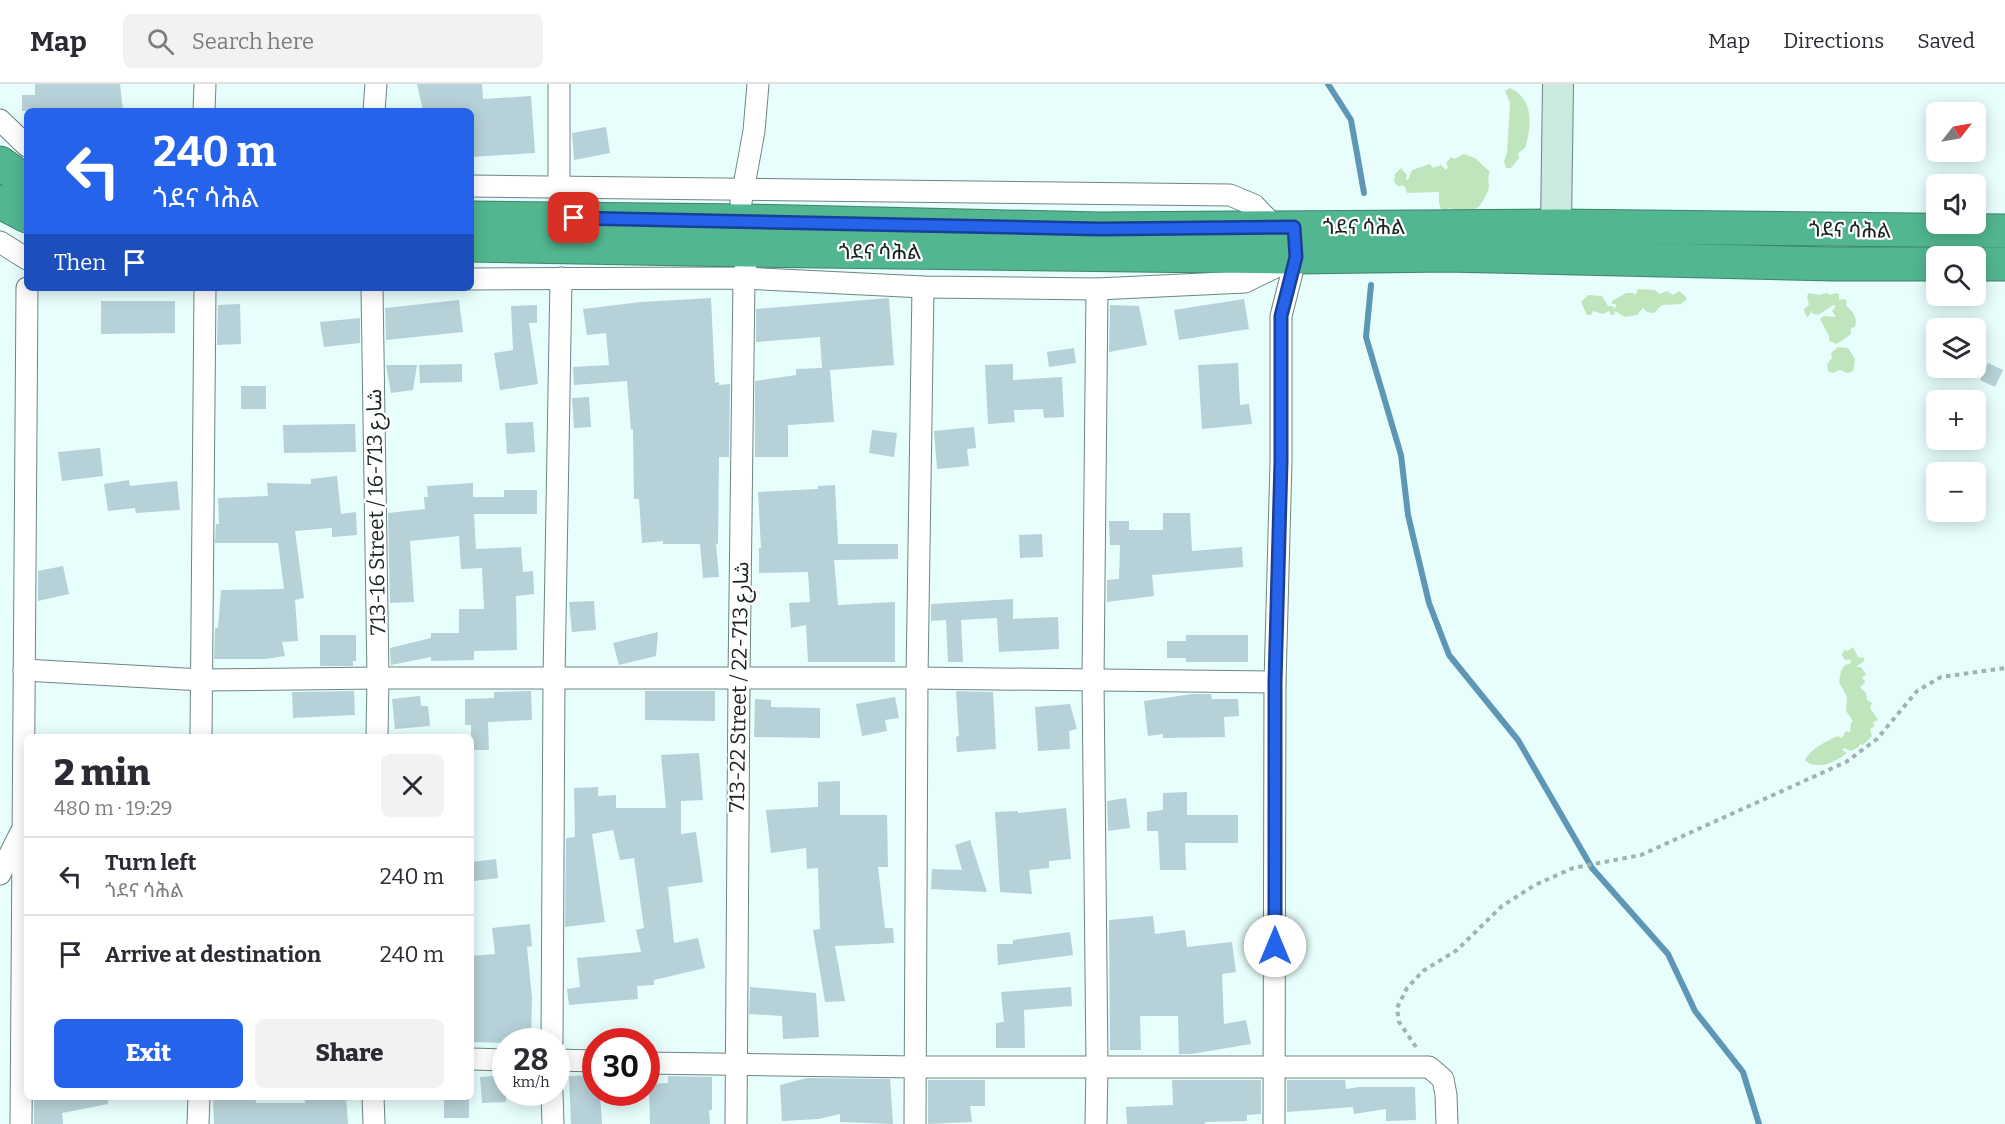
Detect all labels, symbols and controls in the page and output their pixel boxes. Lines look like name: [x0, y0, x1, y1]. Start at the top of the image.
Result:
search box: [123, 14, 543, 68]
text: Map: [30, 25, 87, 58]
icon: search: [144, 25, 177, 58]
text: Search here: [192, 28, 314, 55]
text: Map: [1708, 28, 1750, 54]
text: Directions: [1783, 28, 1884, 54]
text: Saved: [1917, 28, 1975, 54]
north arrow: [1926, 102, 1986, 162]
map controls: [1926, 102, 1986, 522]
text: 240 m: [153, 127, 277, 177]
icon: left: [54, 132, 132, 210]
button: sound: [1926, 174, 1986, 234]
text: ጎደና ሳሕል: [153, 182, 259, 214]
pin: [548, 192, 599, 243]
icon: arrive: [557, 201, 590, 234]
street label: ጎደና ሳሕል: [1323, 214, 1405, 240]
street label: ጎደና ሳሕል: [1809, 216, 1891, 244]
street label: ጎደና ሳሕል: [839, 239, 921, 265]
icon: arrive: [118, 246, 151, 279]
button: search: [1926, 246, 1986, 306]
text: Then: [54, 249, 106, 276]
button: layers: [1926, 318, 1986, 378]
street label: 713-16 Street / شارع 713-16: [361, 389, 393, 635]
button: +: [1926, 390, 1986, 450]
button: −: [1926, 462, 1986, 522]
street label: 713-22 Street / شارع 713-22: [724, 561, 756, 813]
text: 2 min: [54, 751, 150, 795]
button: close: [381, 754, 444, 817]
text: 480 m · 19:29: [54, 796, 172, 820]
text: Turn left: [105, 849, 197, 876]
icon: left: [54, 860, 87, 893]
text: 240 m: [380, 863, 444, 890]
text: ጎደና ሳሕል: [105, 878, 183, 902]
position arrow: [1243, 914, 1307, 978]
icon: arrive: [54, 938, 87, 971]
text: Arrive at destination: [105, 941, 321, 968]
text: 240 m: [380, 941, 444, 968]
button: Exit: [54, 1019, 243, 1088]
button: Share: [255, 1019, 444, 1088]
speed limit sign: 30: [582, 1028, 660, 1106]
text: 28: [514, 1042, 548, 1078]
text: km/h: [512, 1073, 550, 1091]

